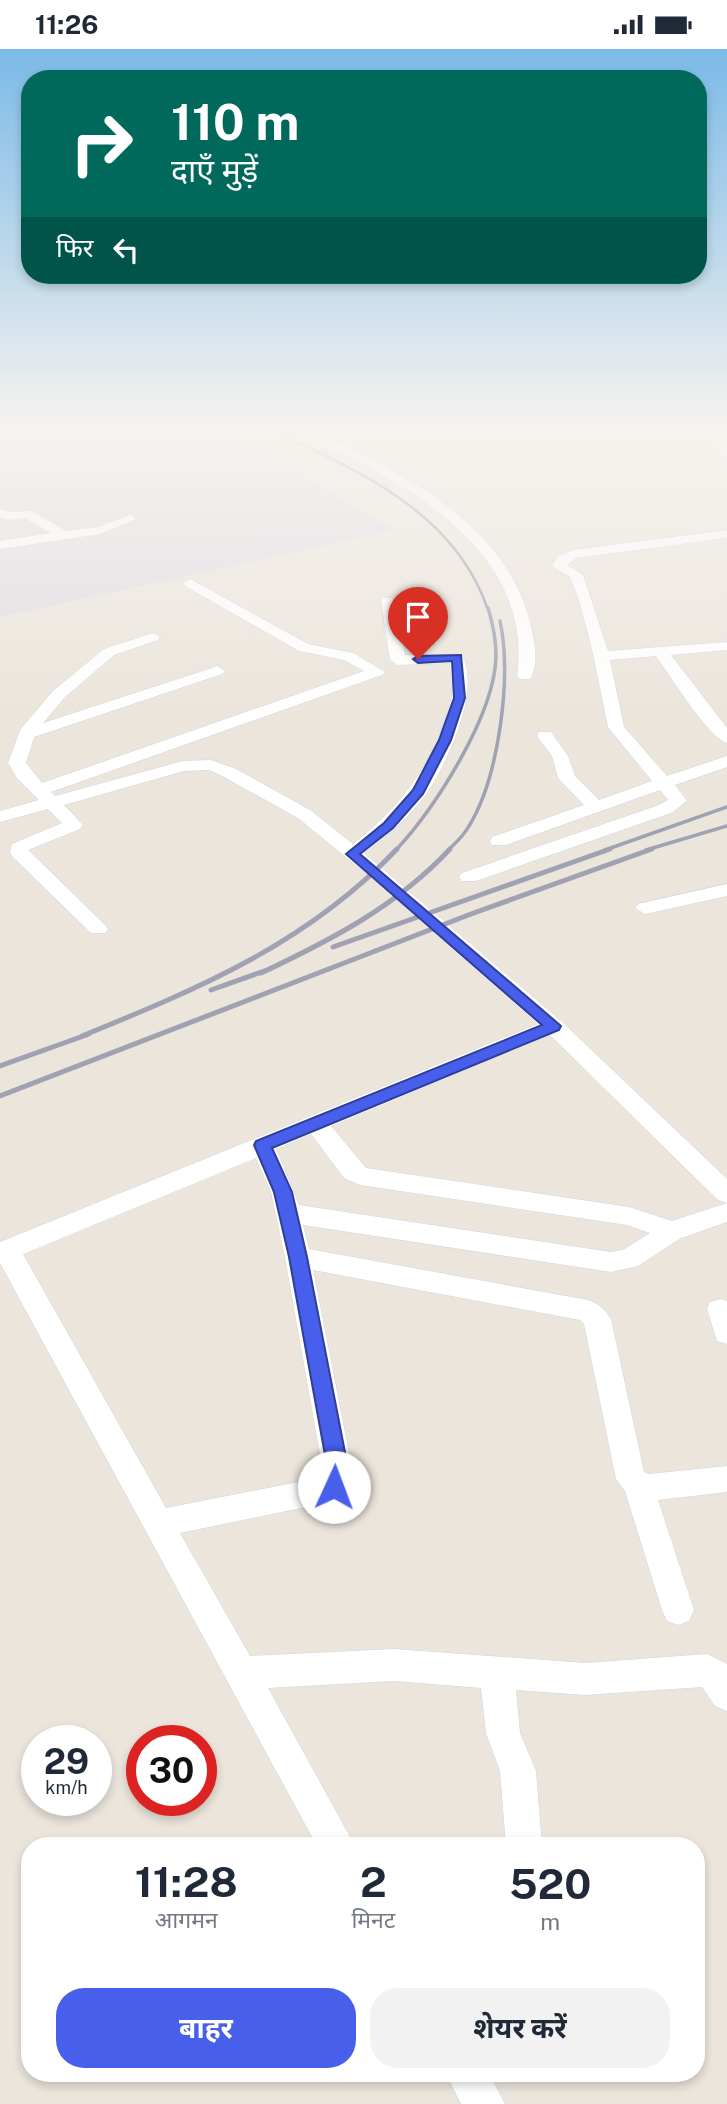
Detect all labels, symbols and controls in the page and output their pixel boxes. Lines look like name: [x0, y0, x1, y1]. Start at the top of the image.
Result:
text: 11:26: [35, 9, 98, 40]
text: 110 m: [171, 93, 299, 151]
icon: right: [56, 98, 147, 189]
text: दाएँ मुड़ें: [171, 152, 258, 189]
icon: left: [107, 231, 145, 269]
text: फिर: [56, 232, 93, 263]
pin: [388, 587, 448, 659]
icon: arrive: [399, 598, 437, 636]
position arrow: [297, 1450, 371, 1524]
speed limit sign: 30: [126, 1725, 217, 1816]
text: 29: [44, 1741, 89, 1782]
text: km/h: [45, 1777, 88, 1798]
text: 11:28: [135, 1857, 238, 1906]
text: 2: [360, 1857, 387, 1906]
text: 520: [509, 1859, 591, 1908]
text: आगमन: [155, 1906, 218, 1933]
text: मिनट: [351, 1906, 395, 1933]
text: m: [540, 1908, 560, 1935]
button: बाहर: [56, 1988, 356, 2068]
button: शेयर करें: [370, 1988, 670, 2068]

